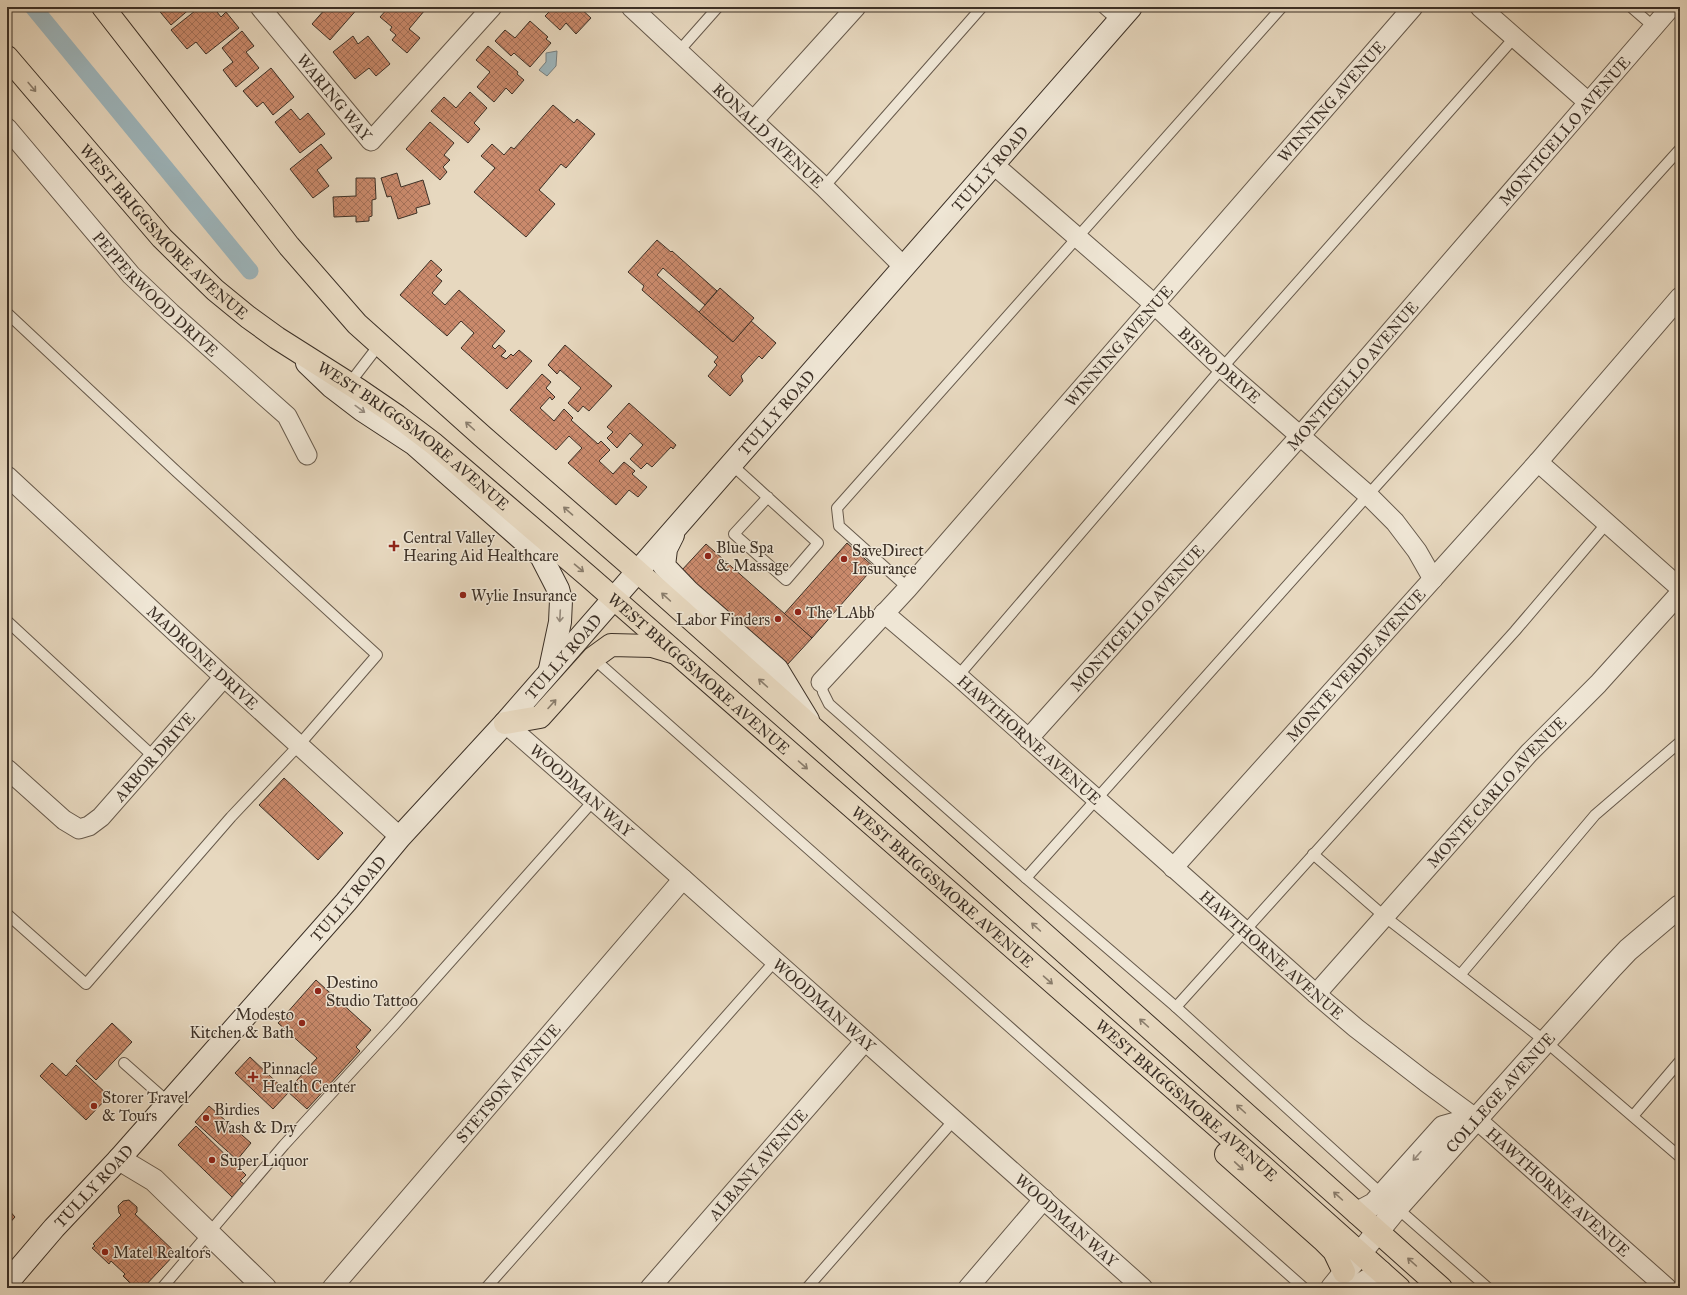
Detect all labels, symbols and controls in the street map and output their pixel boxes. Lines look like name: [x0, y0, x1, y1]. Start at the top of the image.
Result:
street label: WINNING AVENUE: [1273, 37, 1389, 166]
street label: WARING WAY: [293, 50, 377, 145]
street label: MONTICELLO AVENUE: [1494, 52, 1634, 209]
street label: RONALD AVENUE: [709, 79, 828, 192]
one-way arrow: [28, 82, 37, 92]
street label: TULLY ROAD: [947, 122, 1032, 215]
street label: WEST BRIGGSMORE AVENUE: [76, 140, 252, 323]
street label: PEPPERWOOD DRIVE: [89, 228, 222, 360]
street label: WINNING AVENUE: [1061, 281, 1176, 410]
street label: MONTICELLO AVENUE: [1282, 297, 1422, 454]
street label: BISPO DRIVE: [1175, 323, 1265, 407]
street label: WEST BRIGGSMORE AVENUE: [314, 357, 513, 514]
street label: TULLY ROAD: [734, 366, 819, 459]
one-way arrow: [355, 405, 366, 413]
one-way arrow: [465, 421, 476, 430]
one-way arrow: [564, 507, 574, 516]
place label: Central Valley Hearing Aid Healthcare: [403, 528, 559, 566]
place label: Blue Spa & Massage: [716, 538, 789, 576]
marker: Central Valley Hearing Aid Healthcare: [388, 540, 400, 552]
street label: MONTICELLO AVENUE: [1066, 540, 1208, 695]
place label: SaveDirect Insurance: [852, 541, 924, 578]
marker: Blue Spa & Massage: [703, 551, 713, 561]
marker: SaveDirect Insurance: [839, 554, 849, 564]
one-way arrow: [573, 563, 583, 572]
street label: MONTE VERDE AVENUE: [1282, 585, 1429, 745]
place label: Wylie Insurance: [471, 586, 577, 605]
street label: WEST BRIGGSMORE AVENUE: [604, 588, 794, 758]
marker: Wylie Insurance: [458, 590, 468, 600]
one-way arrow: [661, 592, 671, 602]
street label: MADRONE DRIVE: [143, 601, 262, 713]
place label: The LAbb: [806, 603, 875, 622]
marker: The LAbb: [793, 607, 803, 617]
one-way arrow: [557, 609, 564, 622]
street label: TULLY ROAD: [521, 610, 606, 703]
place label: Labor Finders: [676, 610, 770, 629]
marker: Labor Finders: [773, 614, 783, 624]
street label: HAWTHORNE AVENUE: [954, 671, 1105, 808]
one-way arrow: [758, 679, 768, 688]
one-way arrow: [547, 699, 556, 709]
street label: ARBOR DRIVE: [109, 708, 198, 806]
street label: MONTE CARLO AVENUE: [1423, 712, 1570, 871]
street label: WOODMAN WAY: [526, 740, 638, 841]
one-way arrow: [797, 760, 808, 769]
street label: WEST BRIGGSMORE AVENUE: [848, 802, 1038, 971]
street label: TULLY ROAD: [306, 852, 390, 945]
street label: HAWTHORNE AVENUE: [1196, 886, 1348, 1023]
one-way arrow: [1032, 923, 1042, 932]
street label: WOODMAN WAY: [769, 954, 880, 1056]
place label: Destino Studio Tattoo: [326, 973, 418, 1010]
one-way arrow: [1042, 975, 1053, 984]
marker: Destino Studio Tattoo: [313, 986, 323, 996]
place label: Modesto Kitchen & Bath: [189, 1005, 294, 1042]
street label: WEST BRIGGSMORE AVENUE: [1092, 1015, 1282, 1185]
marker: Modesto Kitchen & Bath: [297, 1018, 307, 1028]
one-way arrow: [1139, 1018, 1149, 1027]
street label: STETSON AVENUE: [452, 1020, 564, 1146]
street label: COLLEGE AVENUE: [1442, 1028, 1559, 1156]
place label: Pinnacle Health Center: [262, 1059, 356, 1096]
marker: Pinnacle Health Center: [247, 1071, 259, 1083]
place label: Storer Travel & Tours: [102, 1088, 189, 1125]
place label: Birdies Wash & Dry: [214, 1100, 297, 1137]
marker: Storer Travel & Tours: [89, 1101, 99, 1111]
street label: ALBANY AVENUE: [704, 1105, 811, 1224]
one-way arrow: [1236, 1105, 1246, 1114]
marker: Birdies Wash & Dry: [201, 1113, 211, 1123]
street label: HAWTHORNE AVENUE: [1483, 1123, 1634, 1260]
street label: TULLY ROAD: [50, 1141, 137, 1231]
place label: Super Liquor: [220, 1151, 308, 1171]
one-way arrow: [1413, 1151, 1422, 1161]
marker: Super Liquor: [207, 1155, 217, 1165]
one-way arrow: [1234, 1161, 1244, 1171]
street label: WOODMAN WAY: [1011, 1169, 1123, 1271]
one-way arrow: [1333, 1191, 1343, 1200]
place label: Matel Realtors: [113, 1243, 211, 1262]
marker: Matel Realtors: [100, 1247, 110, 1257]
one-way arrow: [1407, 1257, 1417, 1267]

